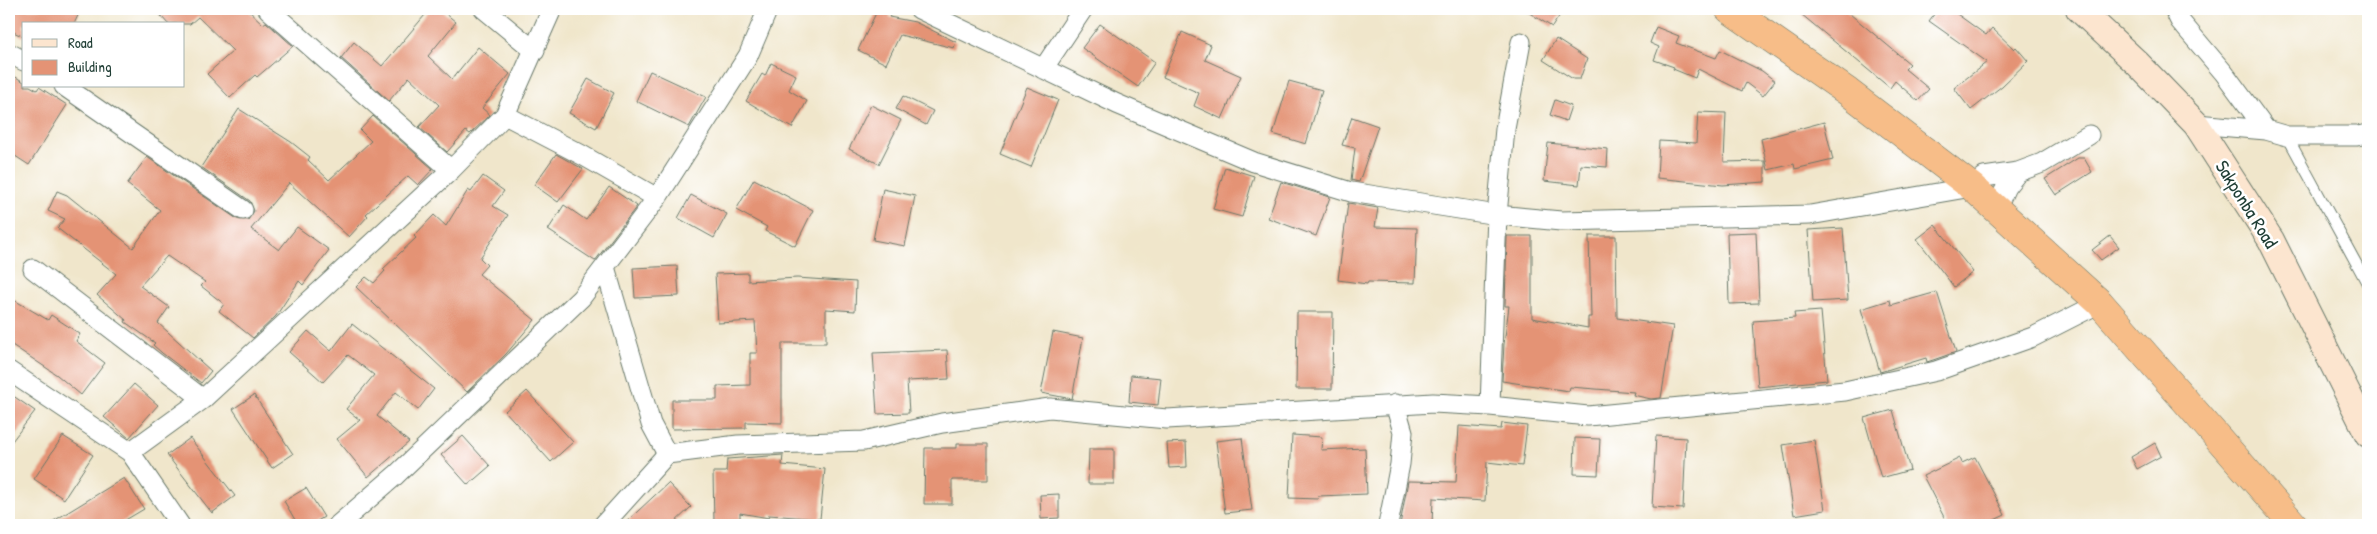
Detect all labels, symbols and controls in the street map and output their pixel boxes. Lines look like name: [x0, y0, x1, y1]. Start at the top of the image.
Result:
legend: [22, 22, 185, 88]
text: Road: [68, 32, 93, 53]
text: Building: [68, 56, 112, 77]
street label: Sakponba Road: [2210, 155, 2285, 253]

